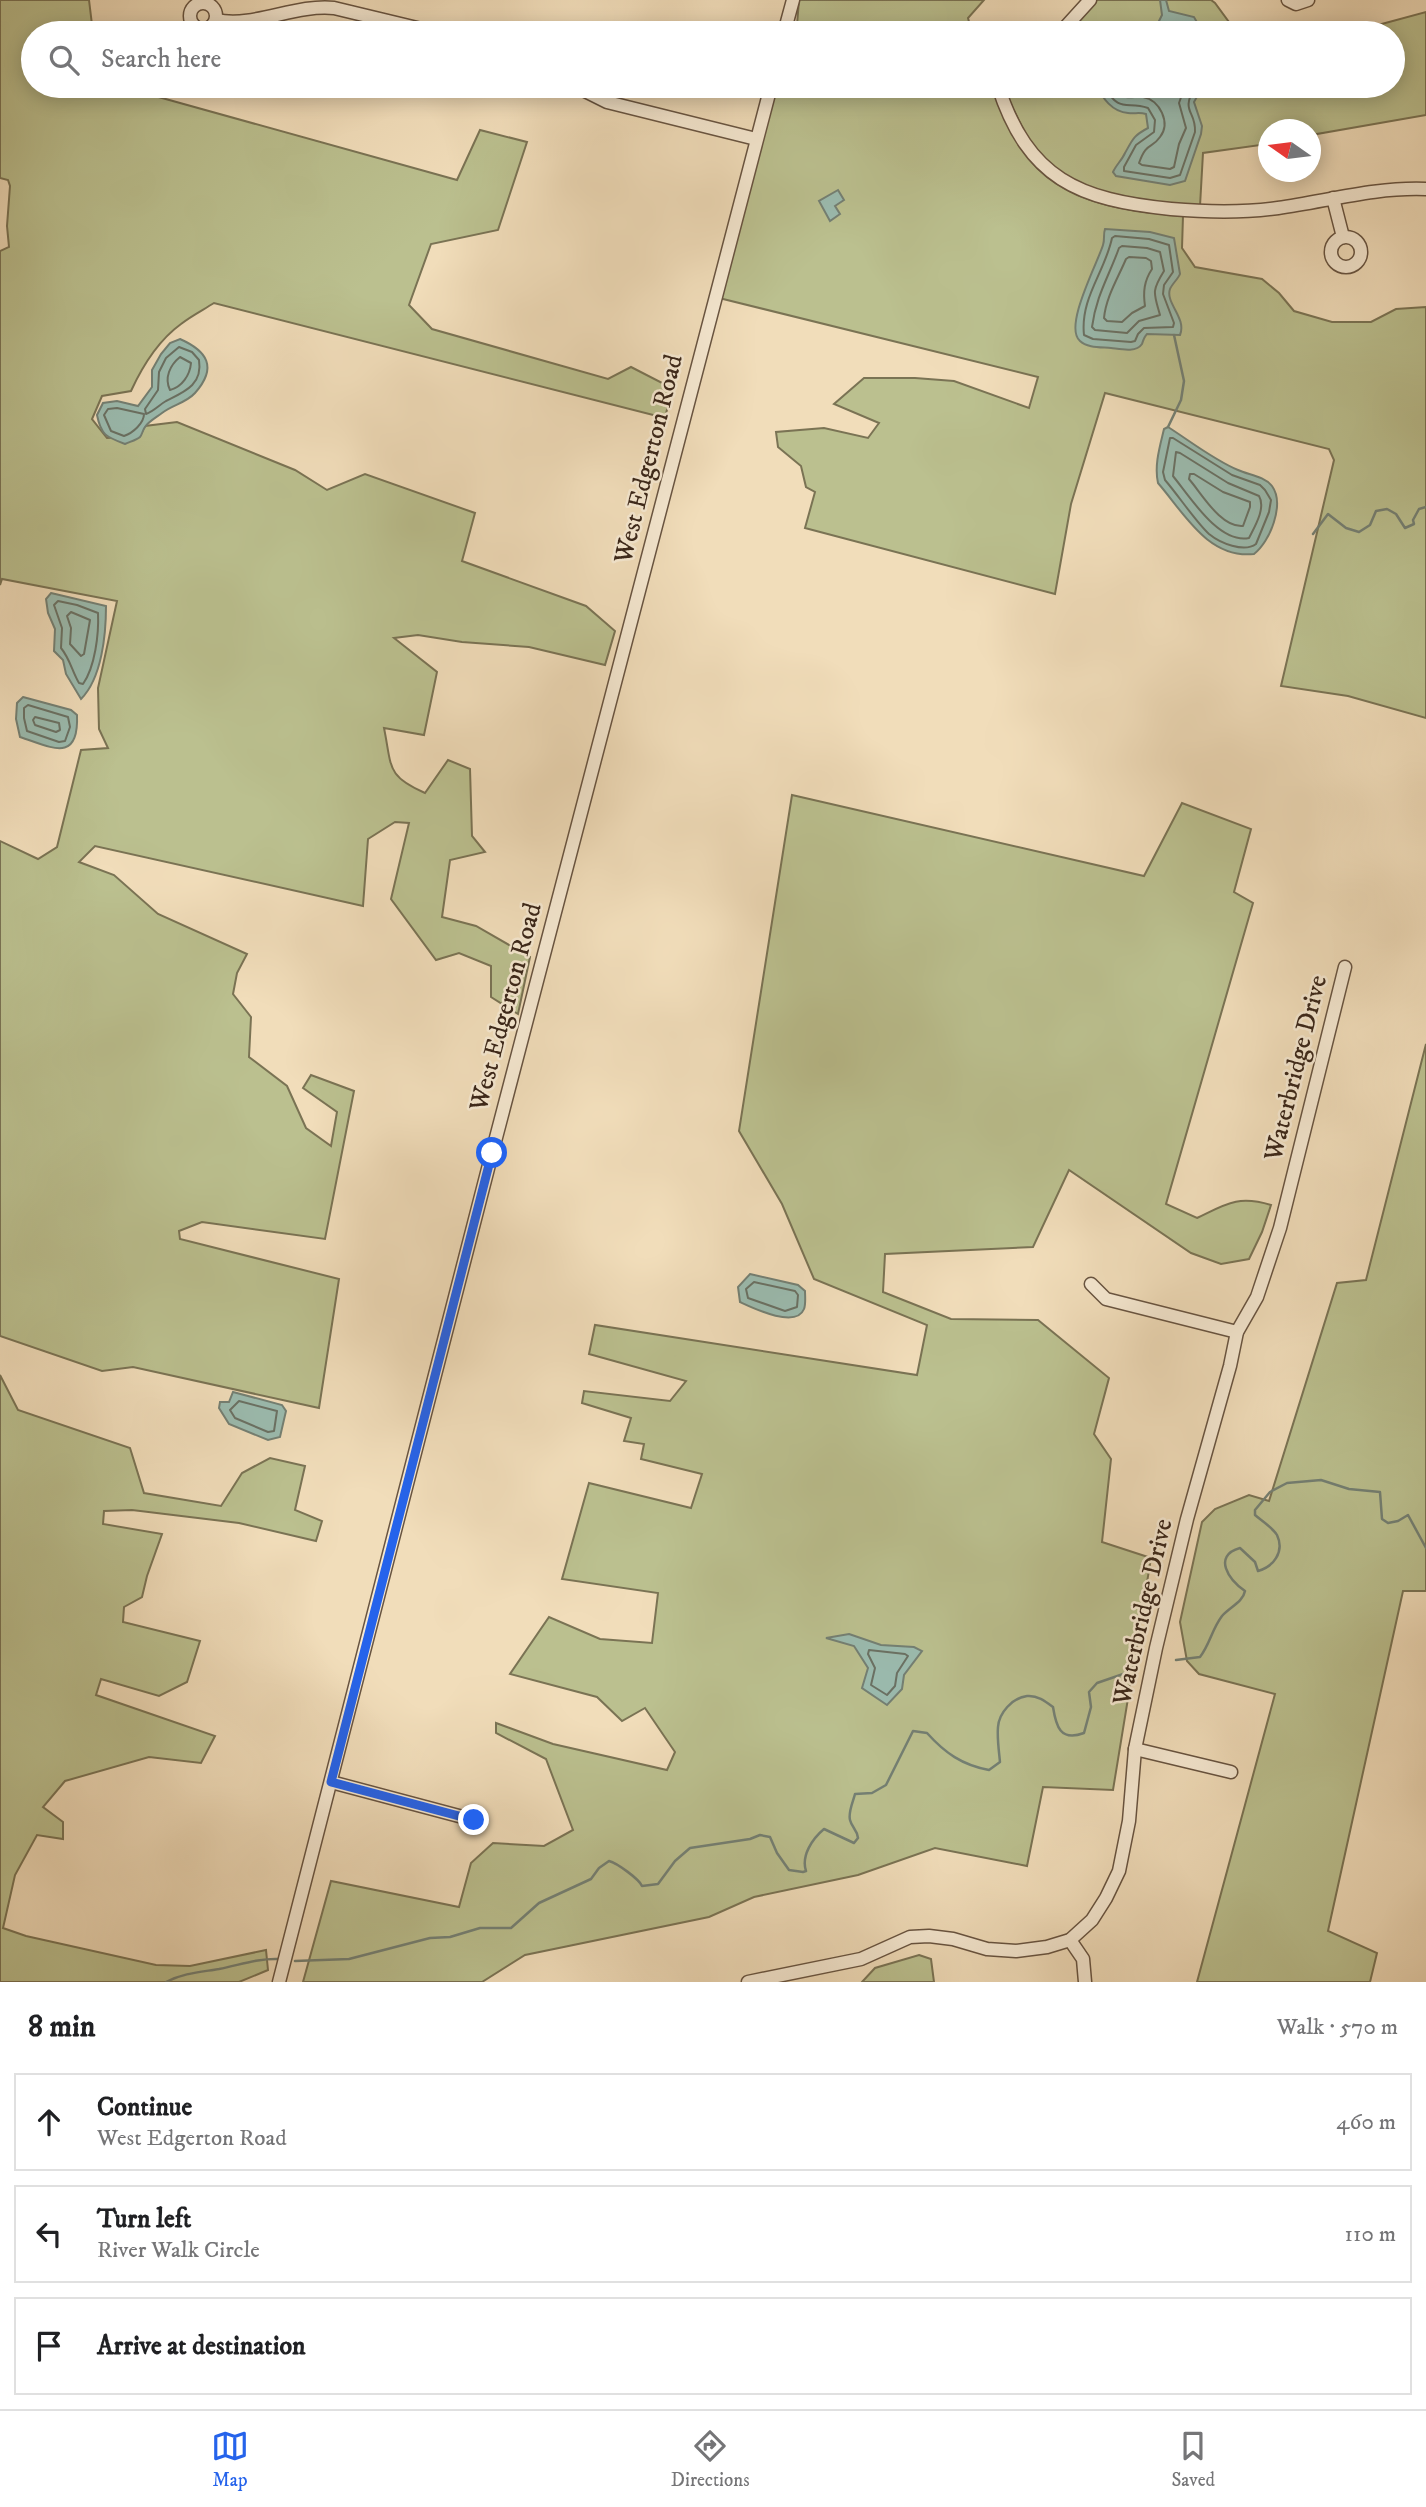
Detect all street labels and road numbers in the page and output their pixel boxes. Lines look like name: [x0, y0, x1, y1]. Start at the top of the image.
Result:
street label: West Edgerton Road: [607, 351, 691, 568]
street label: West Edgerton Road: [462, 899, 550, 1116]
street label: Waterbridge Drive: [1257, 972, 1335, 1165]
street label: Waterbridge Drive: [1105, 1516, 1180, 1709]

